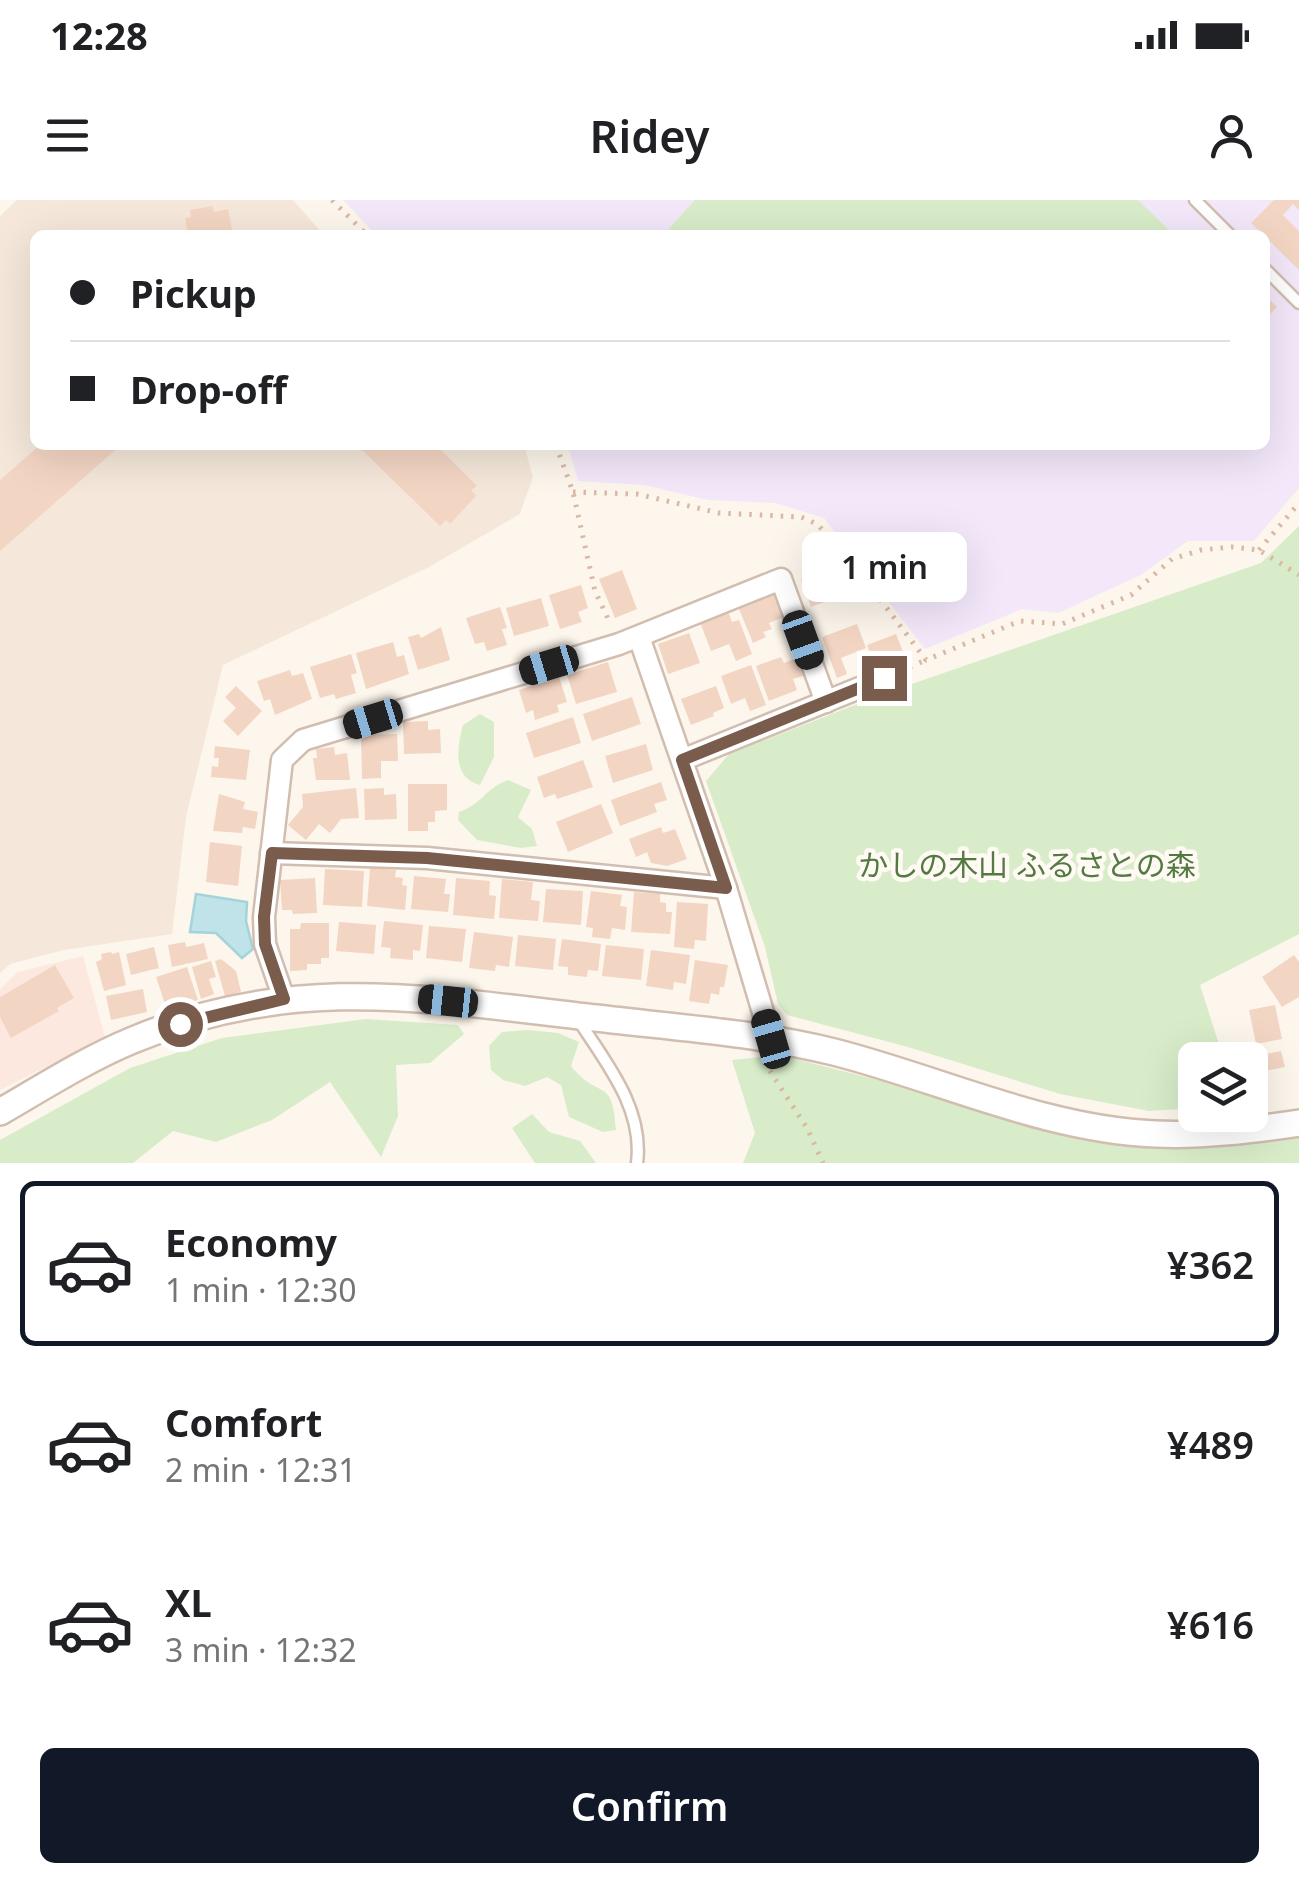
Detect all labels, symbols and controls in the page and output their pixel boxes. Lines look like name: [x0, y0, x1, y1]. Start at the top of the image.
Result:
text: 12:28: [50, 9, 148, 61]
text: Ridey: [590, 105, 709, 166]
icon: menu: [40, 108, 95, 163]
icon: person: [1204, 108, 1259, 163]
text: Pickup: [130, 267, 257, 319]
text: Drop-off: [130, 363, 287, 415]
callout: 1 min: [802, 533, 966, 603]
text: 1 min: [841, 545, 928, 588]
car: [779, 607, 827, 673]
car: [516, 642, 582, 688]
route end: [862, 656, 907, 701]
car: [340, 696, 406, 742]
park label: かしの木山 ふるさとの森: [858, 844, 1196, 885]
car: [417, 983, 479, 1019]
route start: [158, 1002, 203, 1047]
car: [748, 1006, 794, 1072]
map controls: [1178, 1042, 1268, 1132]
button: layers: [1178, 1042, 1268, 1132]
text: Economy: [165, 1216, 337, 1268]
icon: car: [45, 1219, 135, 1309]
text: ¥362: [1167, 1238, 1254, 1290]
text: 1 min · 12:30: [165, 1268, 357, 1311]
text: Comfort: [165, 1396, 322, 1448]
icon: car: [45, 1399, 135, 1489]
text: ¥489: [1167, 1418, 1254, 1470]
text: 2 min · 12:31: [165, 1448, 357, 1491]
text: XL: [165, 1576, 212, 1628]
icon: car: [45, 1579, 135, 1669]
text: ¥616: [1167, 1598, 1254, 1650]
text: 3 min · 12:32: [165, 1628, 357, 1671]
button: Confirm: [40, 1748, 1259, 1863]

